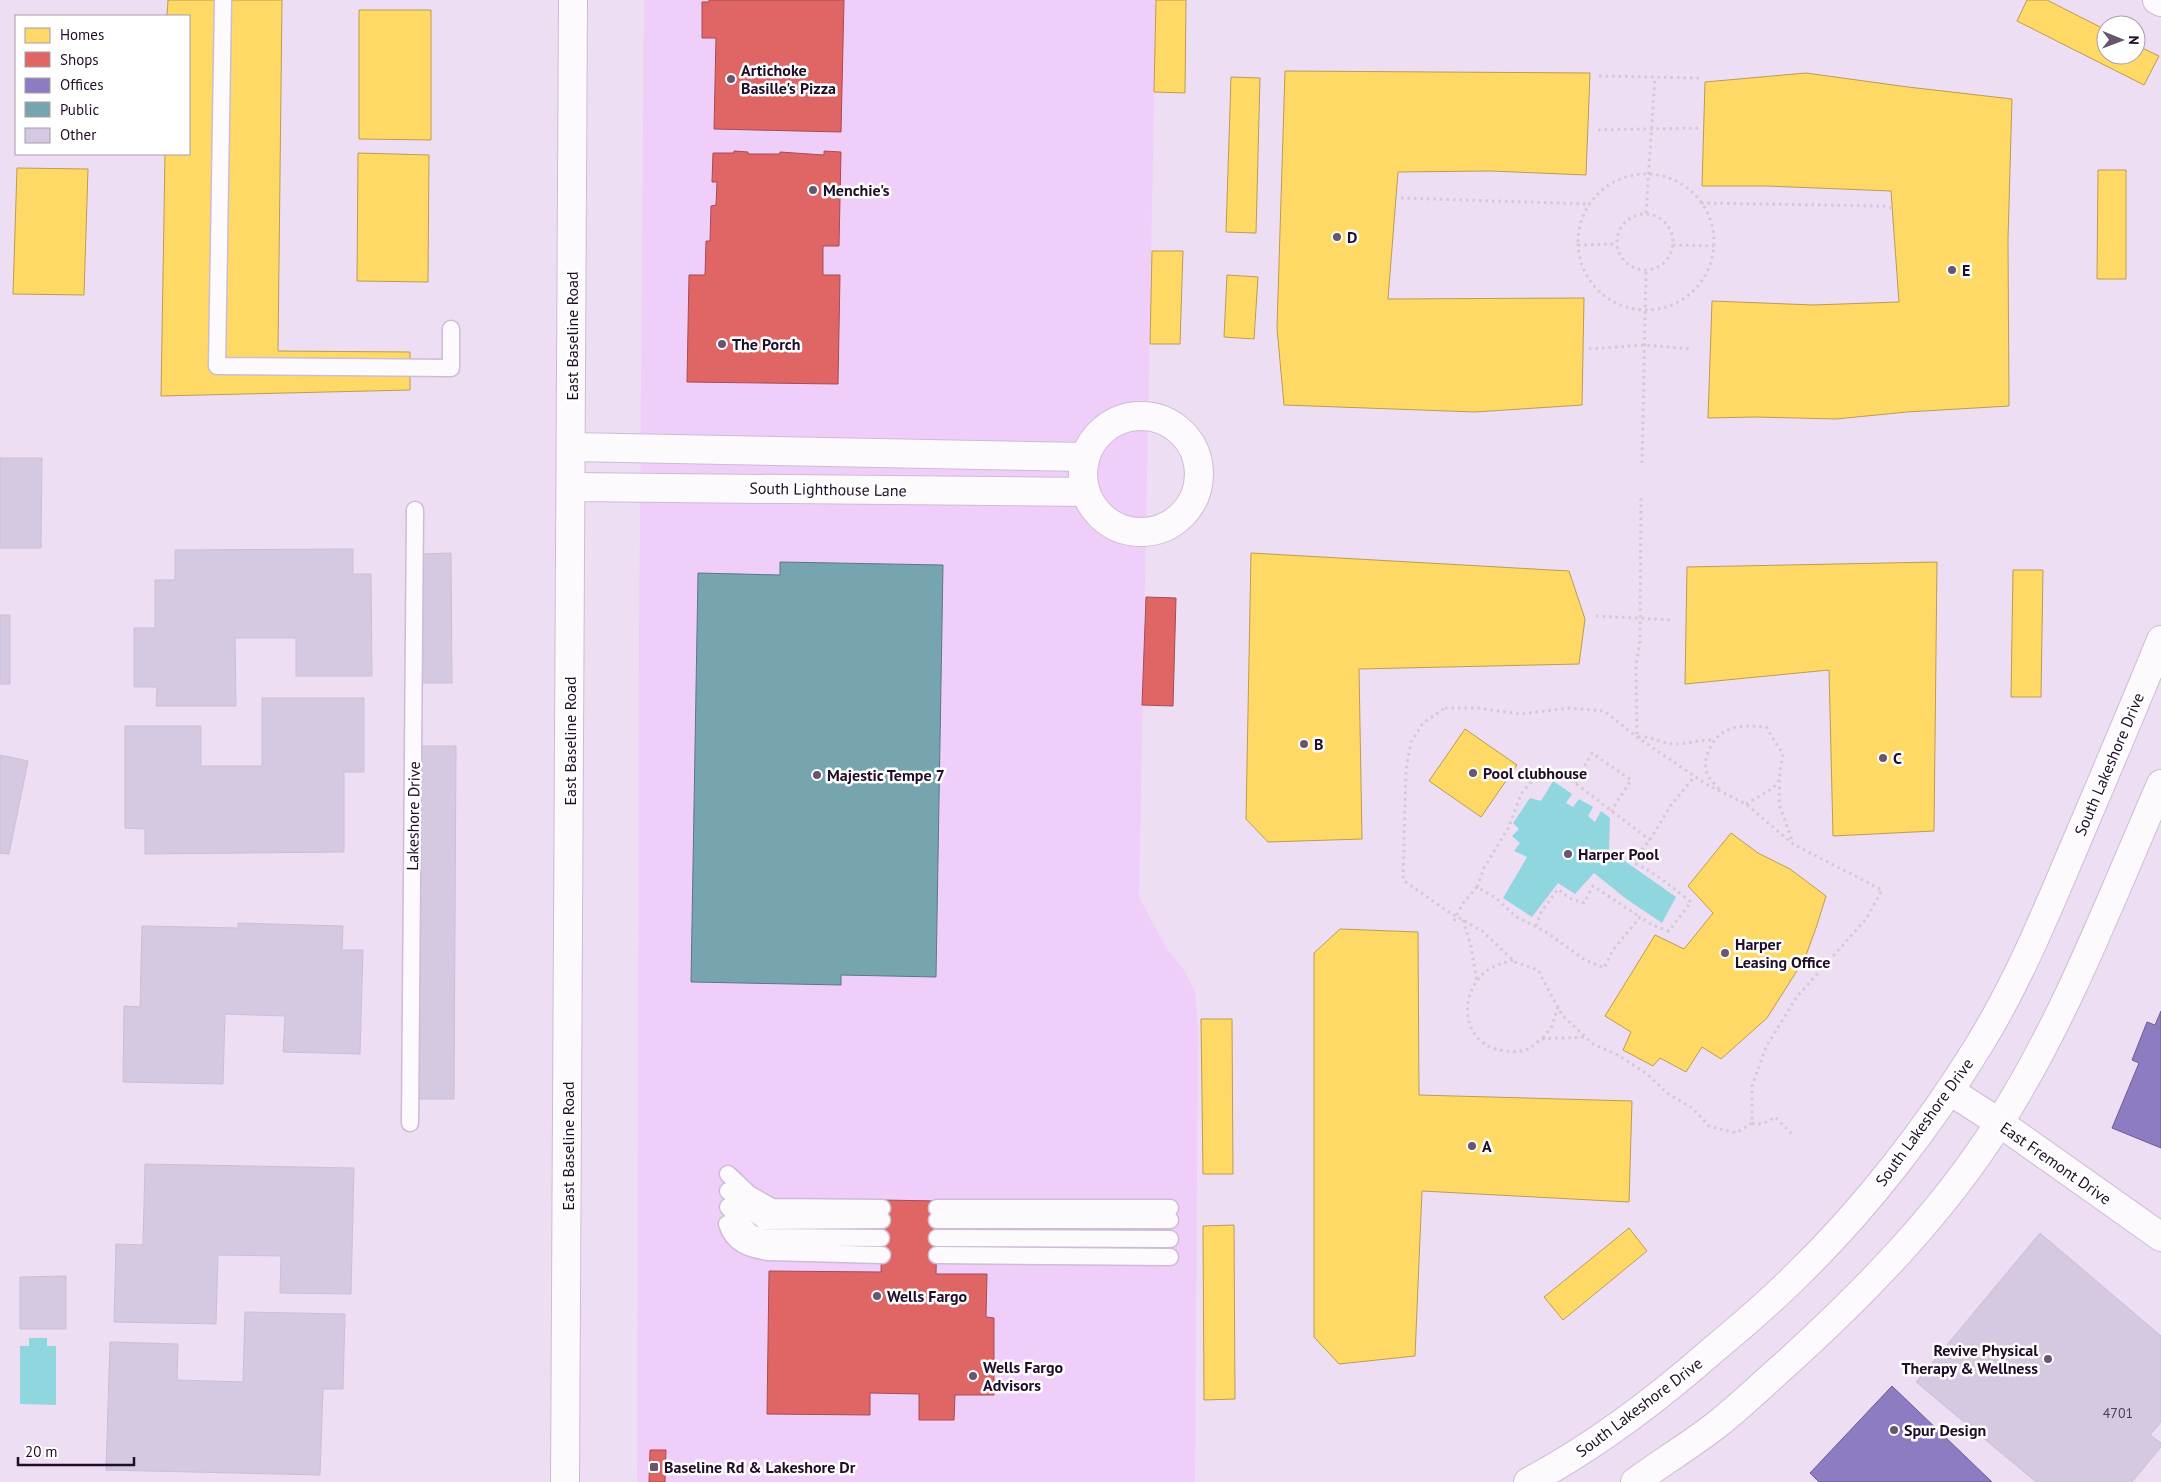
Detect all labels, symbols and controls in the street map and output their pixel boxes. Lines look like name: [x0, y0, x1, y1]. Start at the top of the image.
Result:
legend: [15, 15, 190, 155]
north arrow: [2096, 15, 2146, 65]
text: Homes: [60, 25, 104, 44]
text: N: [2125, 35, 2143, 45]
text: Shops: [60, 50, 99, 69]
place label: Artichoke Basille's Pizza: [741, 60, 836, 98]
marker: Artichoke Basille's Pizza: [725, 73, 737, 85]
text: Offices: [60, 75, 104, 94]
text: Public: [60, 100, 99, 119]
text: Other: [60, 125, 96, 144]
place label: Menchie's: [823, 180, 890, 200]
marker: Menchie's: [807, 184, 819, 196]
place label: D: [1347, 227, 1357, 247]
marker: D: [1331, 231, 1343, 243]
place label: E: [1962, 260, 1970, 280]
marker: E: [1946, 264, 1958, 276]
street label: East Baseline Road: [562, 271, 582, 401]
place label: The Porch: [732, 334, 800, 354]
marker: The Porch: [716, 338, 728, 350]
street label: South Lighthouse Lane: [749, 478, 907, 500]
street label: East Baseline Road: [560, 676, 580, 806]
street label: South Lakeshore Drive: [2070, 689, 2148, 839]
place label: B: [1314, 734, 1323, 754]
marker: B: [1298, 738, 1310, 750]
place label: C: [1893, 748, 1902, 768]
marker: C: [1877, 752, 1889, 764]
street label: Lakeshore Drive: [402, 761, 424, 871]
place label: Pool clubhouse: [1483, 763, 1587, 783]
place label: Majestic Tempe 7: [827, 765, 945, 785]
marker: Pool clubhouse: [1467, 767, 1479, 779]
marker: Majestic Tempe 7: [811, 769, 823, 781]
place label: Harper Pool: [1578, 844, 1659, 864]
marker: Harper Pool: [1562, 848, 1574, 860]
place label: Harper Leasing Office: [1735, 934, 1830, 972]
marker: Harper Leasing Office: [1719, 947, 1731, 959]
street label: South Lakeshore Drive: [1871, 1054, 1977, 1190]
street label: East Baseline Road: [558, 1081, 578, 1211]
street label: East Fremont Drive: [1997, 1117, 2115, 1209]
place label: A: [1482, 1136, 1492, 1156]
marker: A: [1466, 1140, 1478, 1152]
place label: Wells Fargo: [887, 1286, 968, 1306]
marker: Wells Fargo: [871, 1290, 883, 1302]
place label: Revive Physical Therapy & Wellness: [1901, 1340, 2038, 1378]
street label: South Lakeshore Drive: [1572, 1353, 1706, 1461]
marker: Revive Physical Therapy & Wellness: [2042, 1353, 2054, 1365]
place label: Wells Fargo Advisors: [983, 1357, 1064, 1395]
marker: Wells Fargo Advisors: [967, 1370, 979, 1382]
house number: 4701: [2103, 1404, 2133, 1422]
place label: Spur Design: [1904, 1420, 1986, 1440]
marker: Spur Design: [1888, 1424, 1900, 1436]
scale bar: [18, 1434, 134, 1466]
text: 20 m: [25, 1442, 58, 1461]
place label: Baseline Rd & Lakeshore Dr: [664, 1457, 856, 1477]
marker: Baseline Rd & Lakeshore Dr: [648, 1461, 660, 1473]

